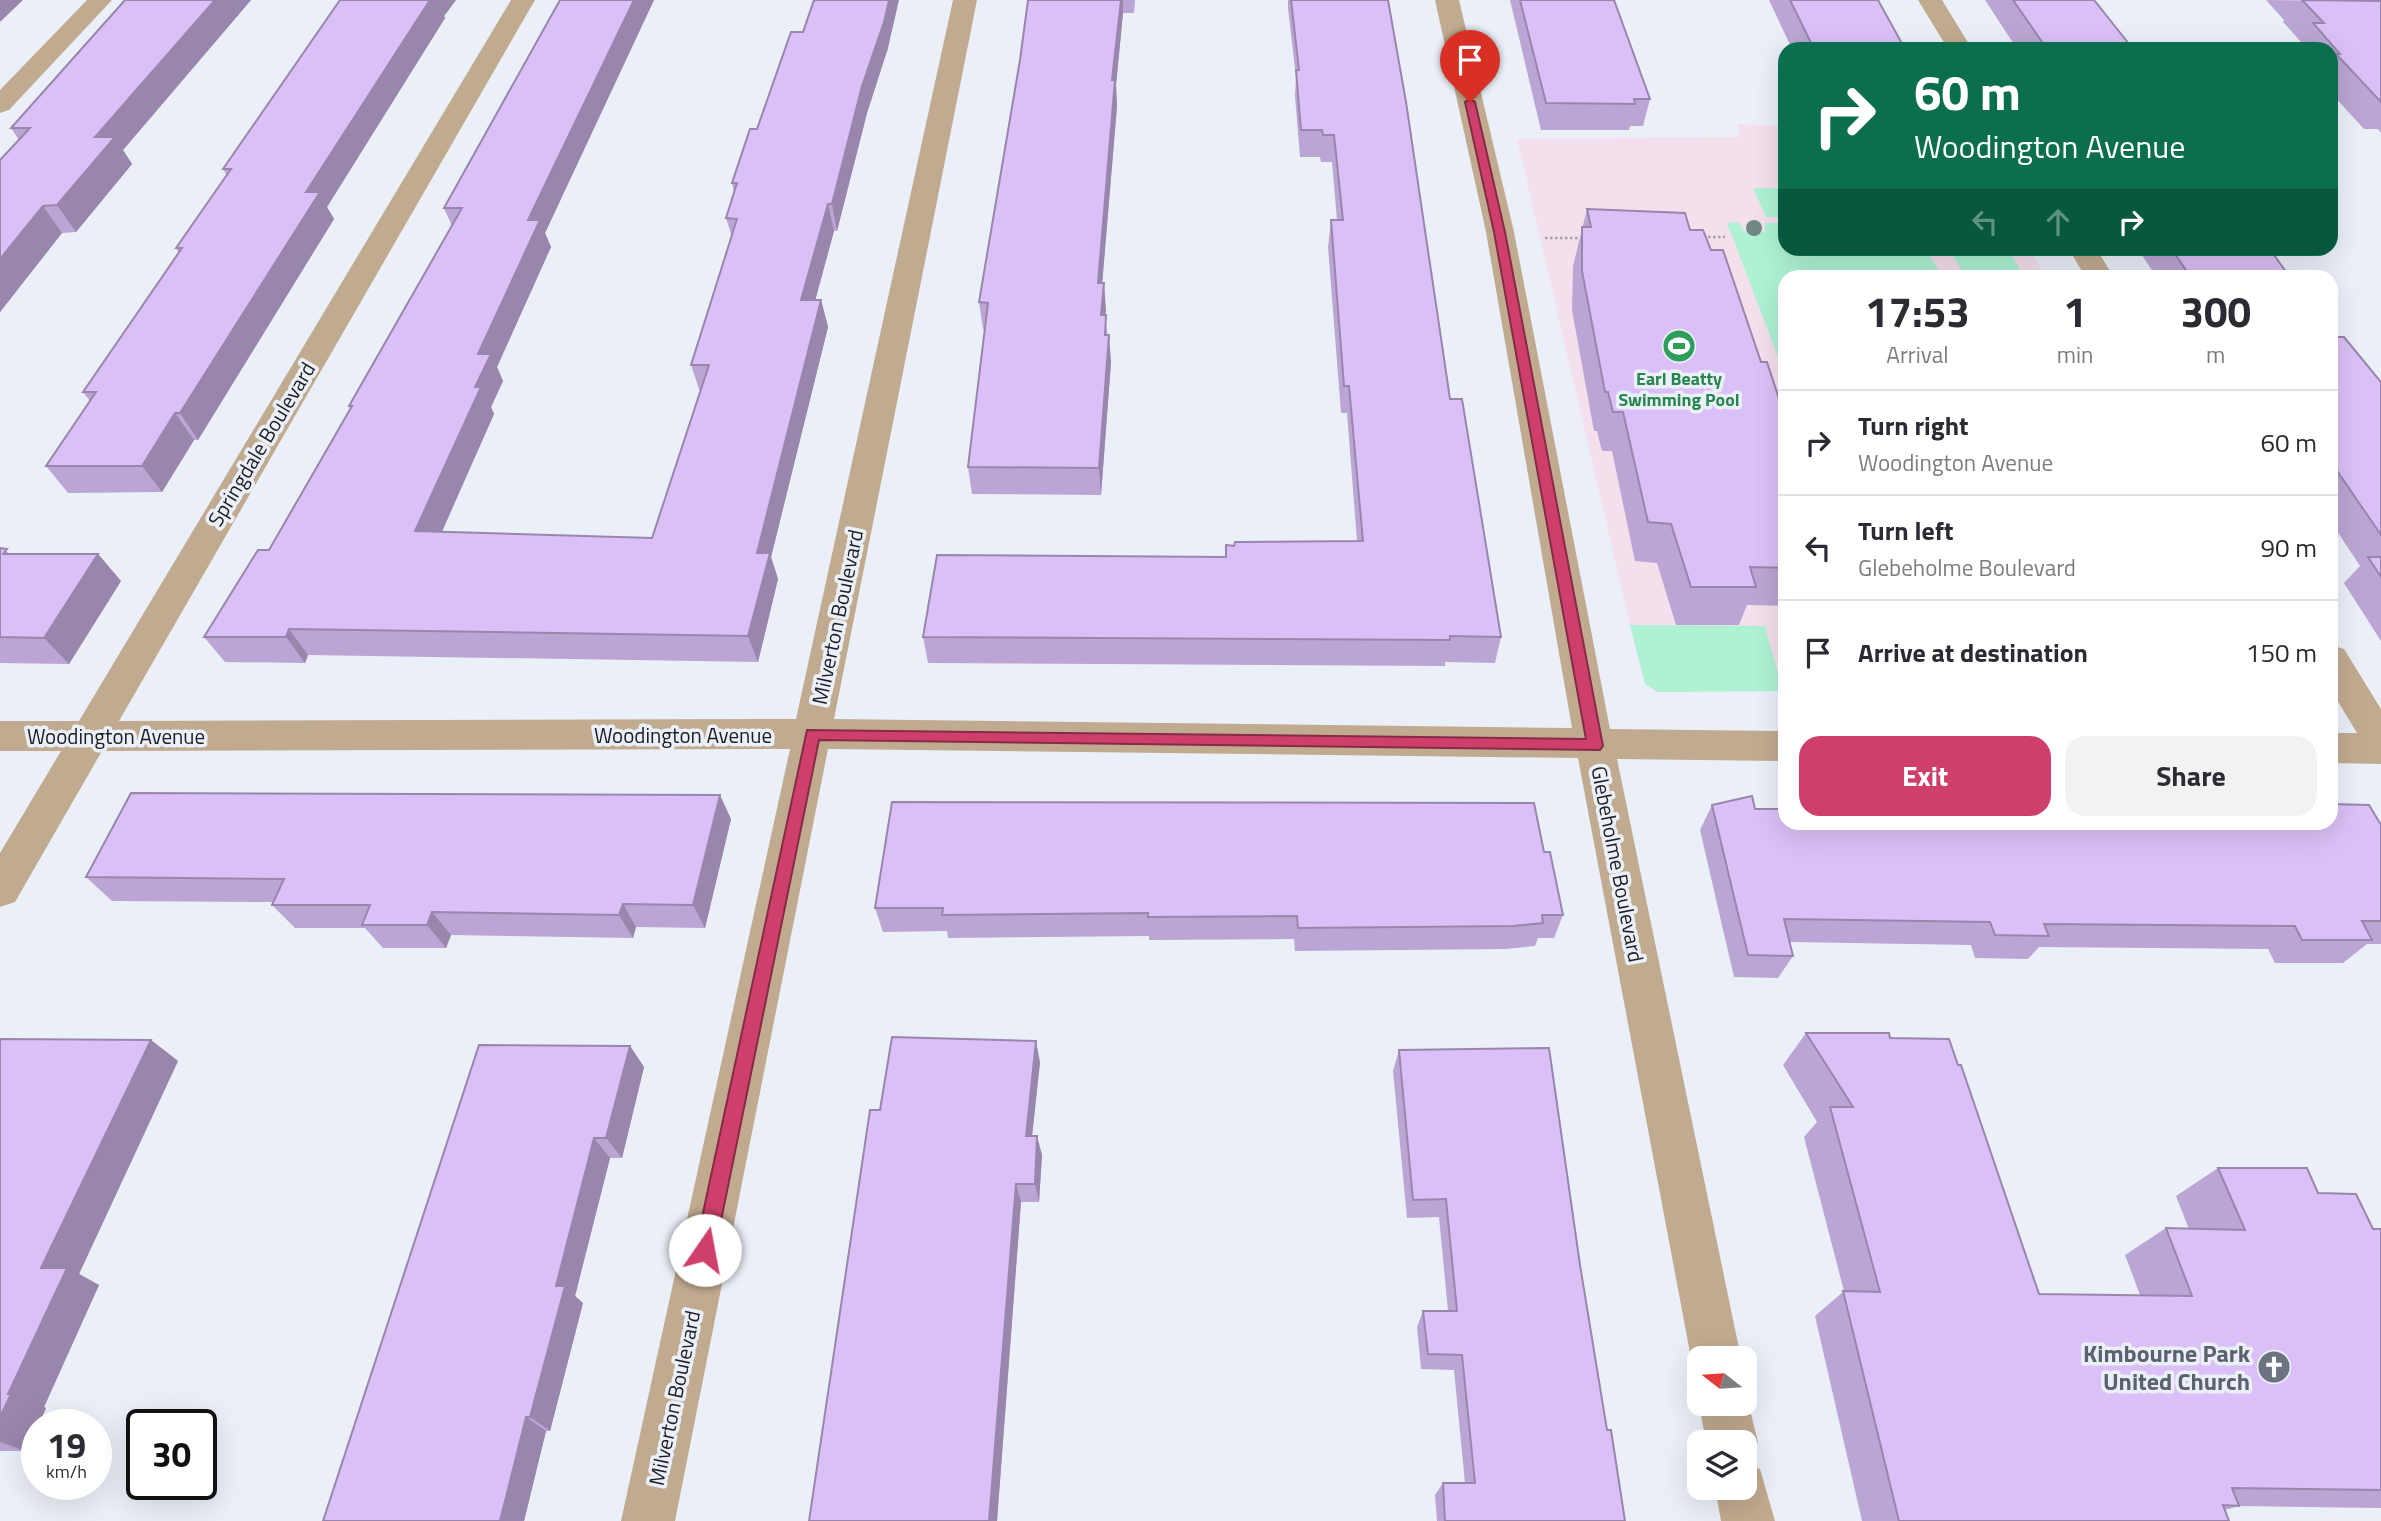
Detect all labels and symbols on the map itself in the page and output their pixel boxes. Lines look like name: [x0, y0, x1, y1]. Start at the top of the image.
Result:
pin: [1440, 30, 1500, 102]
sports icon: Earl Beatty Swimming Pool: [1660, 327, 1698, 365]
street label: Springdale Boulevard: [199, 356, 323, 532]
place label: Earl Beatty Swimming Pool: [1618, 365, 1740, 413]
street label: Milverton Boulevard: [803, 526, 871, 708]
street label: Woodington Avenue: [594, 719, 772, 751]
street label: Woodington Avenue: [27, 720, 205, 752]
street label: Glebeholme Boulevard: [1583, 763, 1653, 965]
position arrow: [668, 1213, 742, 1287]
street label: Milverton Boulevard: [640, 1307, 708, 1489]
place label: Kimbourne Park United Church: [2083, 1335, 2251, 1399]
north arrow: [1687, 1346, 1757, 1416]
church icon: Kimbourne Park United Church: [2255, 1348, 2293, 1386]
speed limit sign: 30: [126, 1409, 217, 1500]

